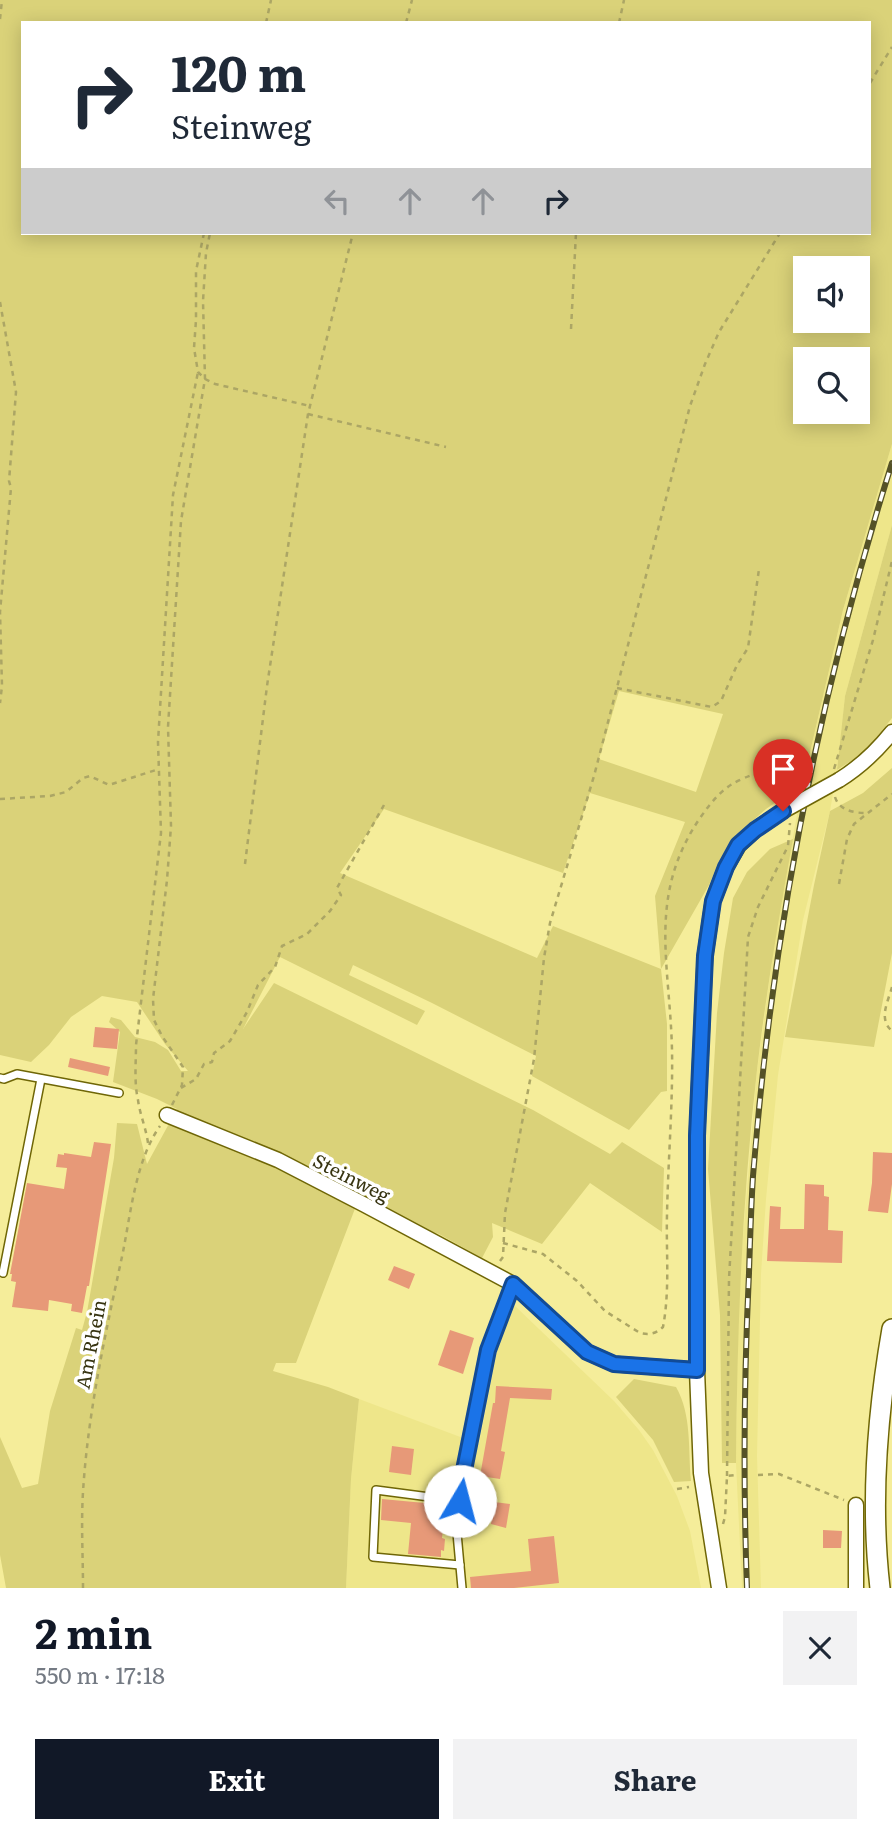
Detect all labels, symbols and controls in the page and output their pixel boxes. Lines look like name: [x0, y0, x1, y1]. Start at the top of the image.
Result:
text: 120 m: [171, 34, 306, 107]
icon: right: [56, 49, 147, 140]
text: Steinweg: [171, 101, 311, 149]
icon: left: [318, 182, 356, 220]
icon: ahead: [391, 182, 429, 220]
icon: ahead: [464, 182, 502, 220]
icon: right: [537, 182, 575, 220]
map controls: [793, 256, 870, 424]
button: sound: [793, 256, 870, 333]
button: search: [793, 347, 870, 424]
pin: [753, 739, 813, 811]
icon: arrive: [764, 750, 802, 788]
street label: Steinweg: [309, 1146, 396, 1209]
street label: Am Rhein: [68, 1297, 112, 1391]
position arrow: [423, 1464, 497, 1538]
text: 2 min: [35, 1600, 152, 1662]
button: close: [783, 1611, 857, 1685]
text: 550 m · 17:18: [35, 1657, 165, 1691]
button: Exit: [35, 1739, 439, 1819]
button: Share: [453, 1739, 857, 1819]

